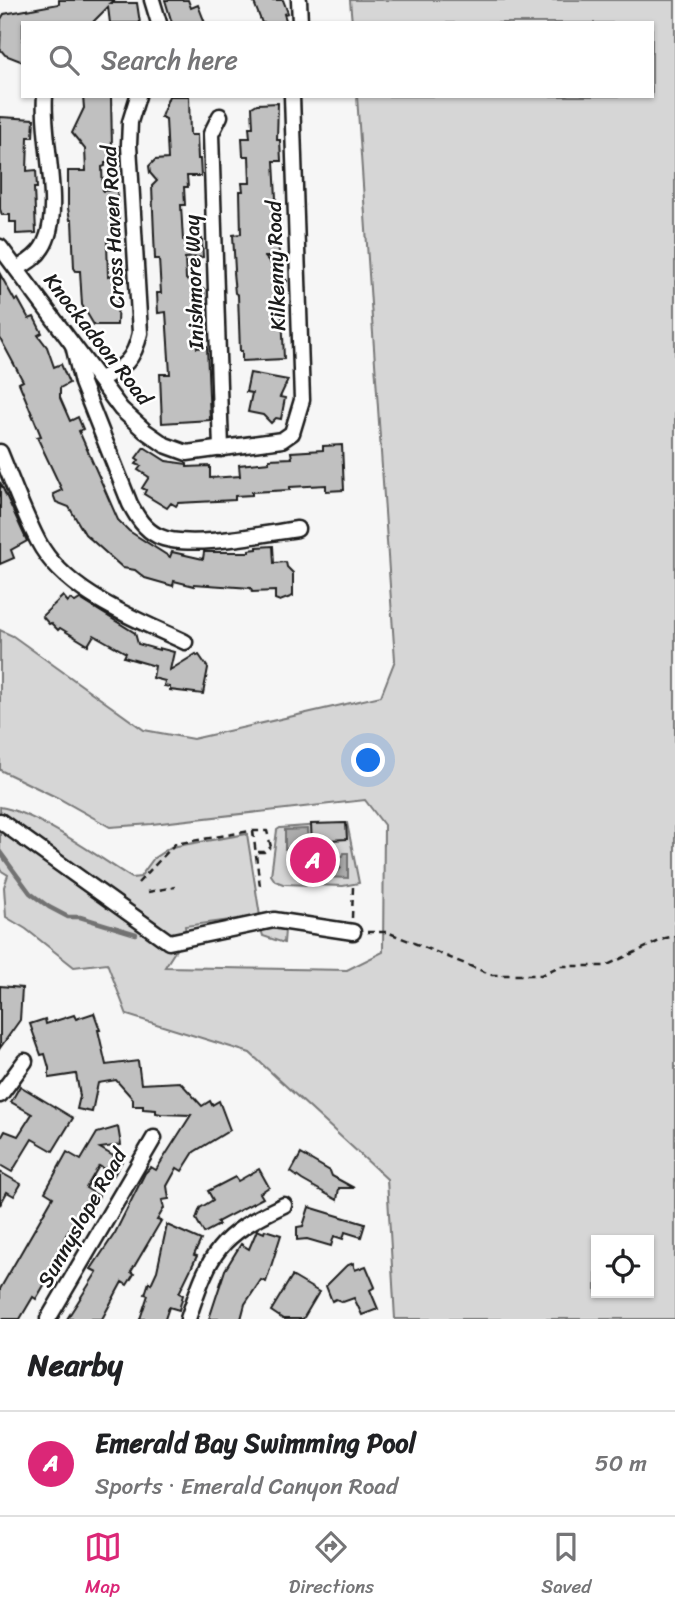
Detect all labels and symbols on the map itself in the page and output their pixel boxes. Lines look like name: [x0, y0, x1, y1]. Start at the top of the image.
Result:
street label: Cross Haven Road: [90, 143, 136, 309]
street label: Kilkenny Road: [255, 198, 297, 332]
street label: Inishmore Way: [173, 214, 215, 351]
street label: Knockadoon Road: [34, 264, 164, 416]
your location: [351, 743, 385, 777]
pin: A: [290, 834, 336, 886]
street label: Sunnyslope Road: [27, 1139, 138, 1295]

